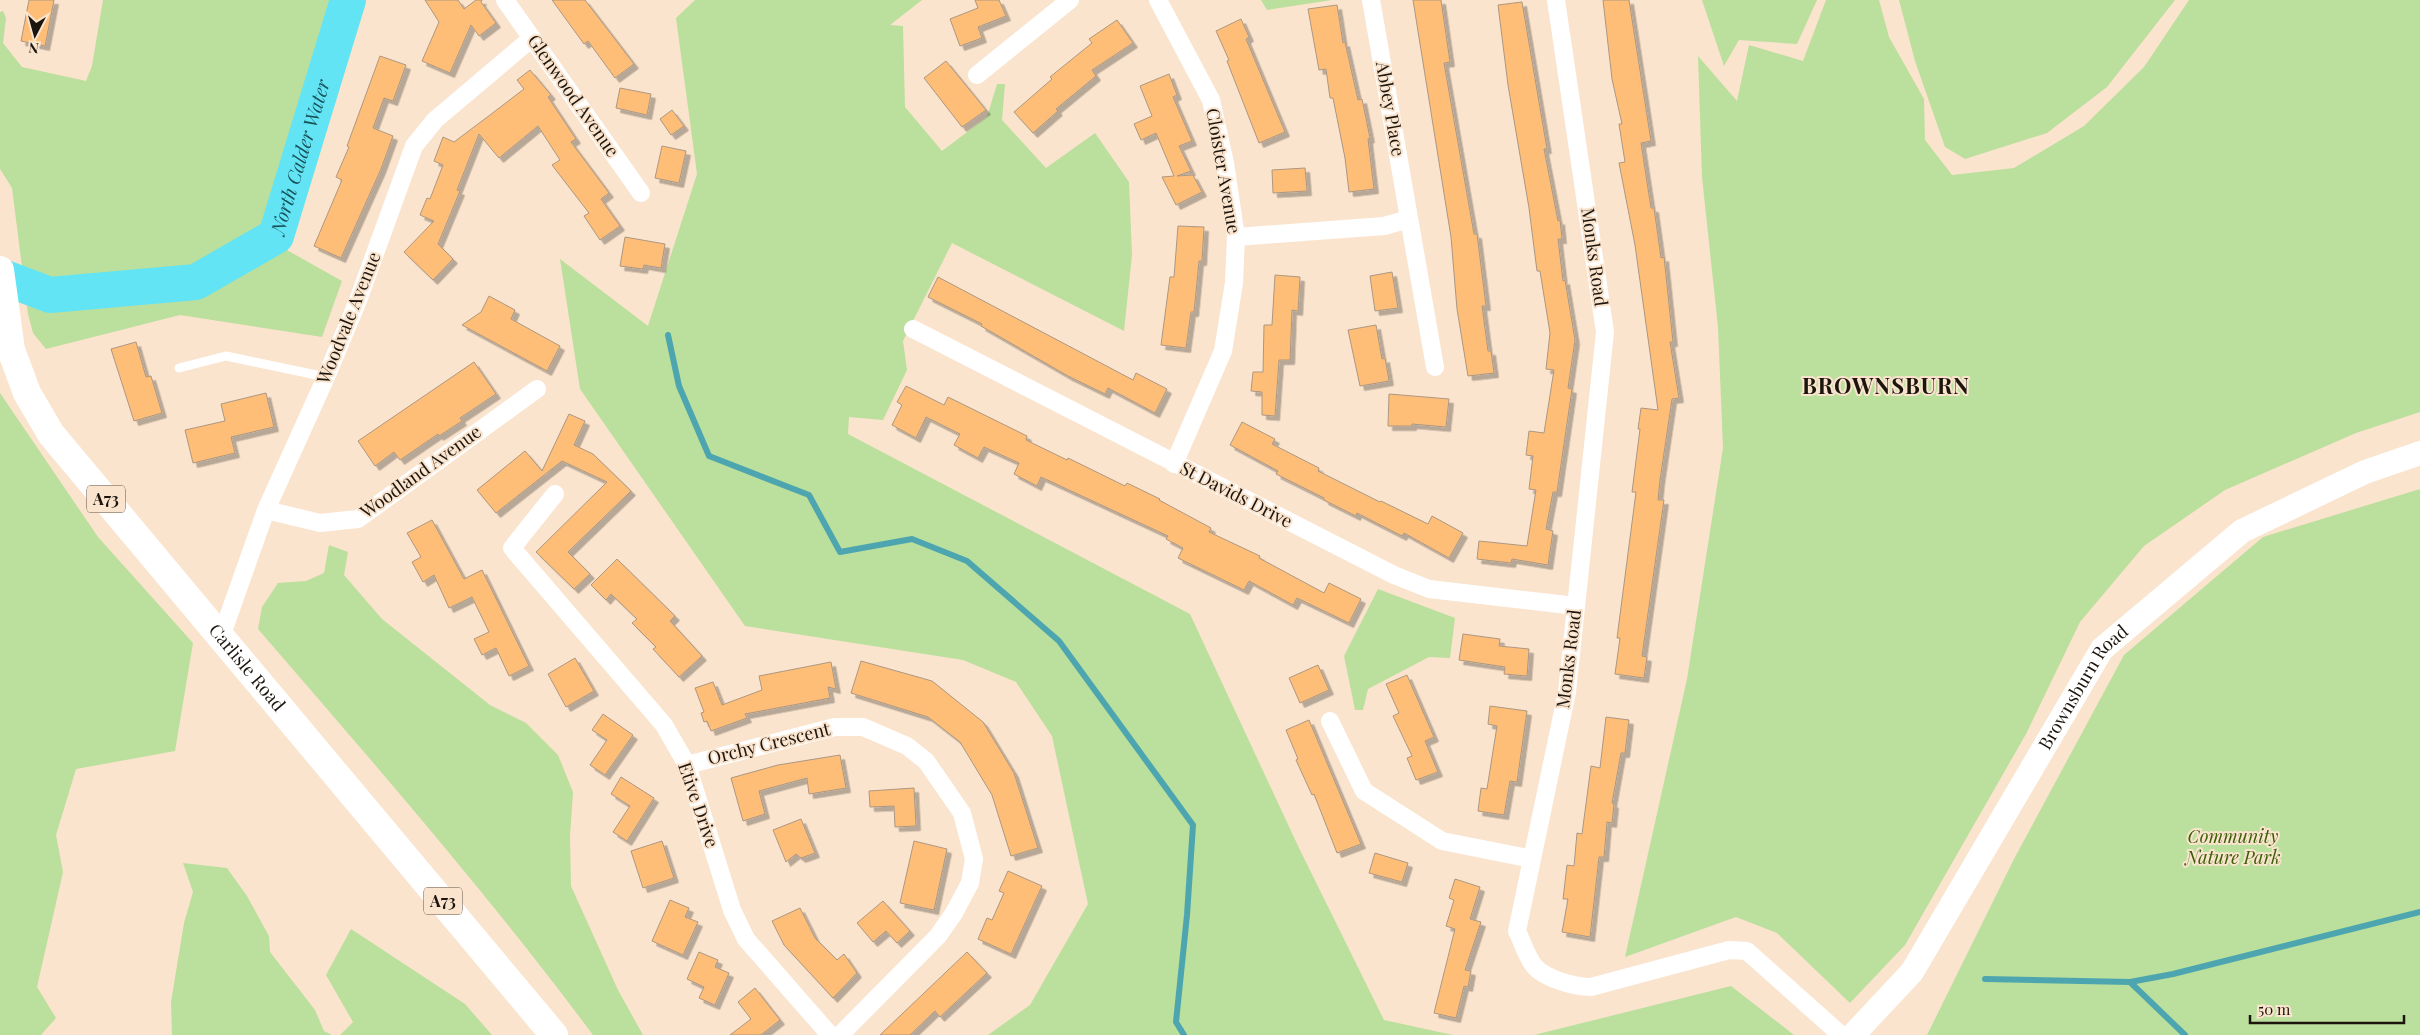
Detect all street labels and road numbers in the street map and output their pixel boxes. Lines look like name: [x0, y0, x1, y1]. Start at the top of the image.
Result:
street label: Glenwood Avenue: [523, 29, 625, 161]
street label: Abbey Place: [1371, 59, 1411, 158]
street label: Cloister Avenue: [1201, 106, 1247, 235]
street label: Monks Road: [1576, 206, 1614, 308]
street label: Woodvale Avenue: [310, 248, 385, 388]
street label: Woodland Avenue: [354, 419, 486, 524]
street label: St Davids Drive: [1176, 455, 1297, 533]
road number: A73: [87, 486, 125, 512]
street label: Monks Road: [1550, 608, 1586, 710]
street label: Carlisle Road: [204, 618, 291, 716]
street label: Brownsburn Road: [2032, 619, 2133, 754]
street label: Orchy Crescent: [705, 716, 833, 770]
street label: Etive Drive: [673, 759, 725, 851]
road number: A73: [424, 888, 462, 914]

